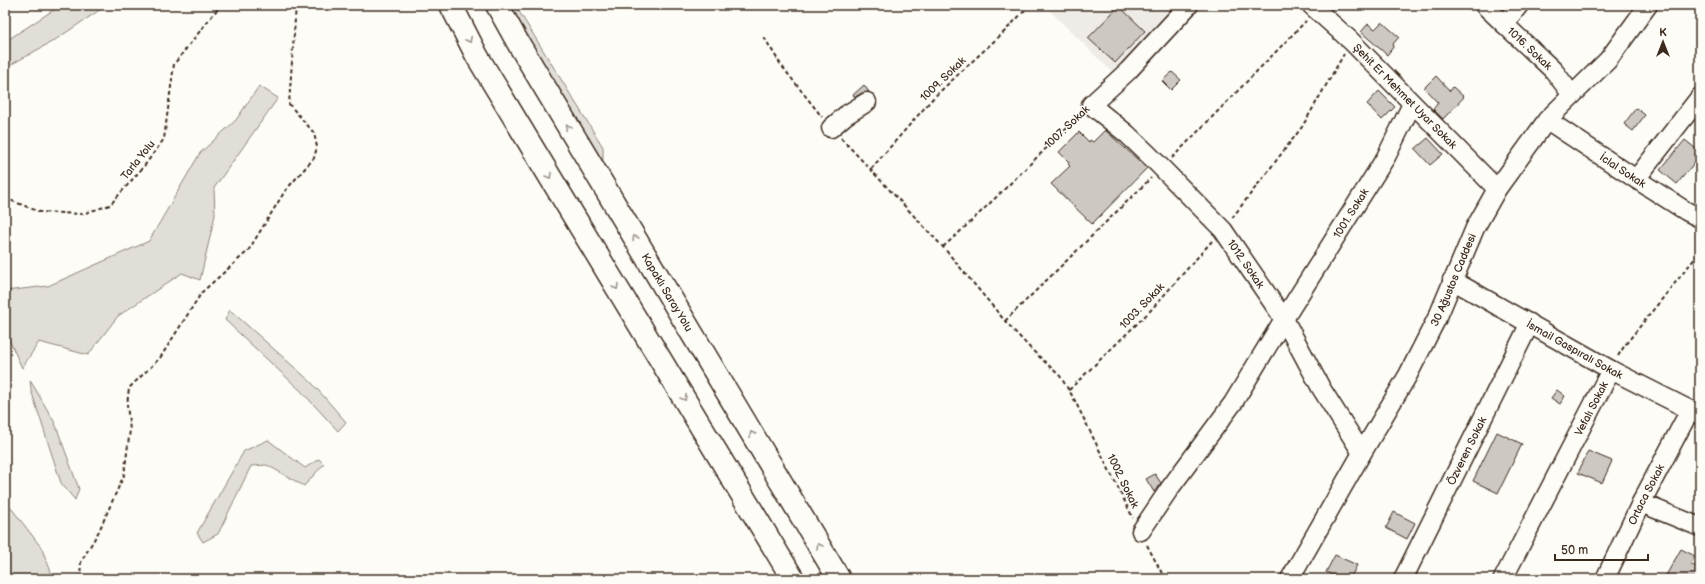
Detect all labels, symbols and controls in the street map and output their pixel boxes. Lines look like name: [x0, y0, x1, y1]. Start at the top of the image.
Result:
north arrow: [1643, 22, 1683, 62]
street label: 1016. Sokak: [1505, 24, 1555, 73]
text: K: [1659, 26, 1667, 39]
one-way arrow: [464, 35, 472, 43]
street label: Şehit Er Mehmet Uyar Sokak: [1351, 41, 1460, 152]
street label: 1009. Sokak: [918, 54, 969, 104]
street label: 1007. Sokak: [1042, 102, 1093, 151]
one-way arrow: [565, 124, 573, 131]
street label: Tarla Yolu: [118, 138, 158, 182]
street label: İclal Sokak: [1597, 150, 1649, 190]
one-way arrow: [545, 172, 552, 179]
street label: 1001. Sokak: [1330, 185, 1371, 240]
street label: 30 Ağustos Caddesi: [1427, 231, 1478, 328]
one-way arrow: [632, 235, 639, 242]
street label: 1012. Sokak: [1225, 237, 1268, 291]
street label: Kapaklı Saray Yolu: [639, 251, 696, 334]
street label: 1003. Sokak: [1117, 280, 1167, 332]
one-way arrow: [612, 283, 619, 290]
street label: İsmail Gaspıralı Sokak: [1524, 317, 1626, 382]
street label: Vefalı Sokak: [1572, 379, 1611, 438]
one-way arrow: [679, 394, 686, 401]
street label: Özveren Sokak: [1443, 414, 1489, 487]
one-way arrow: [749, 431, 757, 438]
street label: 1002. Sokak: [1104, 452, 1142, 511]
street label: Ortaca Sokak: [1625, 461, 1667, 527]
scale bar: [1555, 536, 1648, 562]
one-way arrow: [816, 543, 823, 550]
text: 50 m: [1561, 543, 1588, 558]

